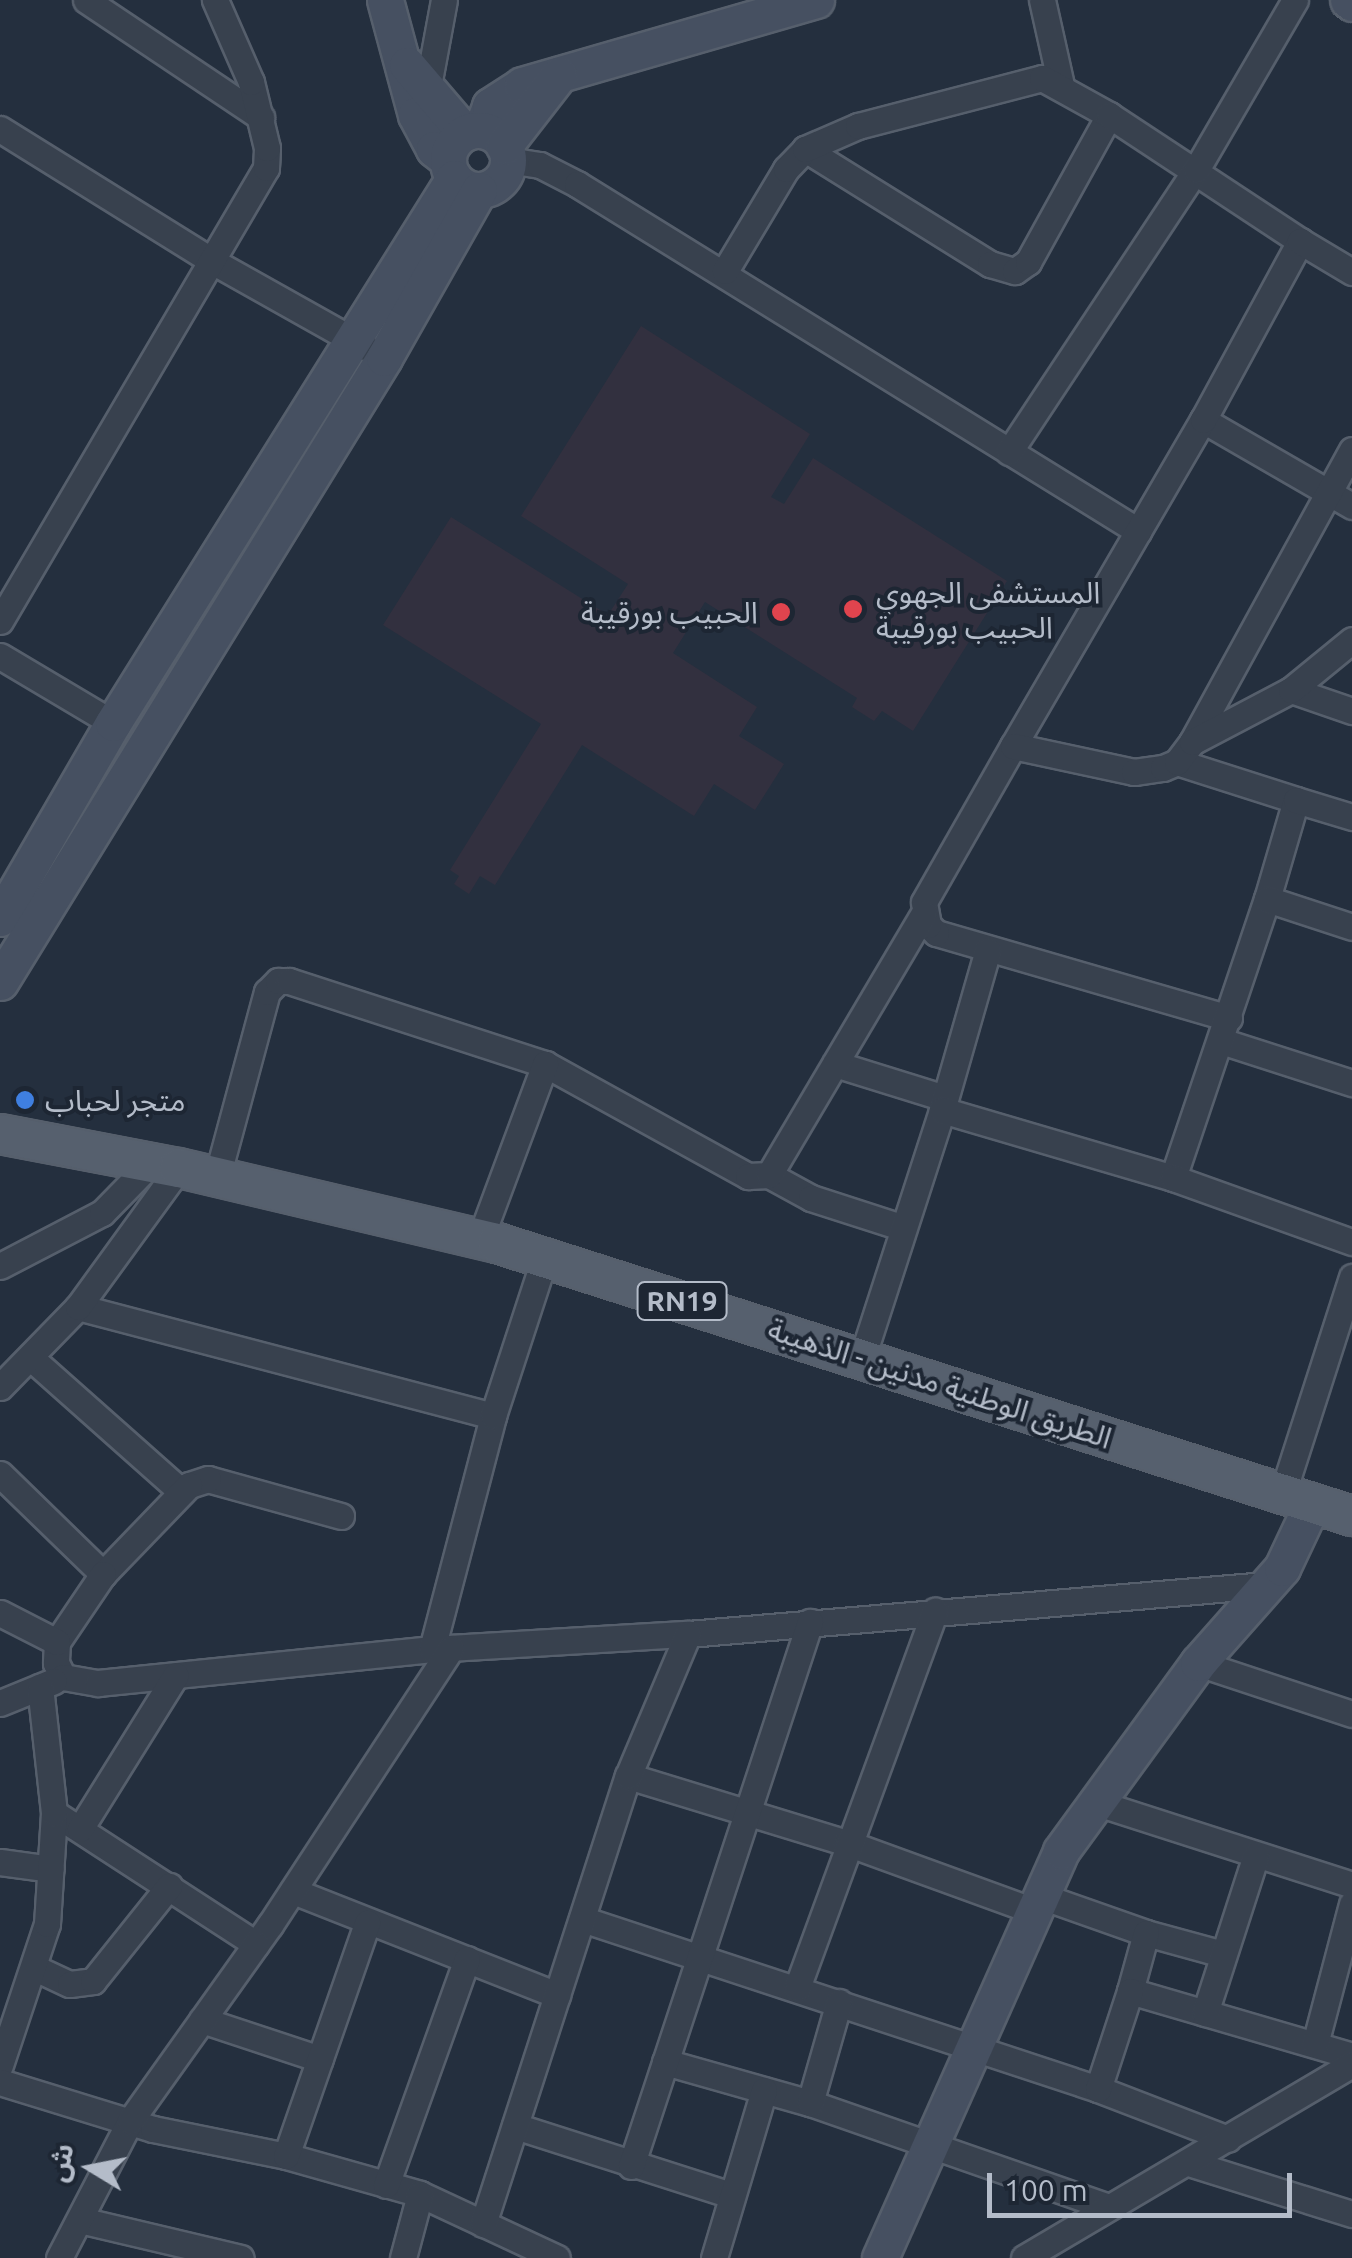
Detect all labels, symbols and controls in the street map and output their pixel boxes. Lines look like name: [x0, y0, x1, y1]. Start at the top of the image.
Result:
place label: المستشفى الجهوي الحبيب بورقيبة: [876, 574, 1100, 644]
place label: الحبيب بورقيبة: [581, 594, 758, 630]
marker: المستشفى الجهوي الحبيب بورقيبة: [840, 596, 866, 622]
marker: الحبيب بورقيبة: [768, 599, 794, 625]
place label: متجر لحباب: [45, 1082, 186, 1118]
marker: متجر لحباب: [14, 1089, 36, 1111]
road number: RN19: [634, 1278, 730, 1324]
street label: الطريق الوطنية مدنين - الذهيبة: [764, 1310, 1116, 1456]
north arrow: [40, 2118, 140, 2218]
text: ش: [41, 2141, 79, 2184]
scale bar: [992, 2153, 1297, 2215]
text: 100 m: [1004, 2173, 1088, 2207]

